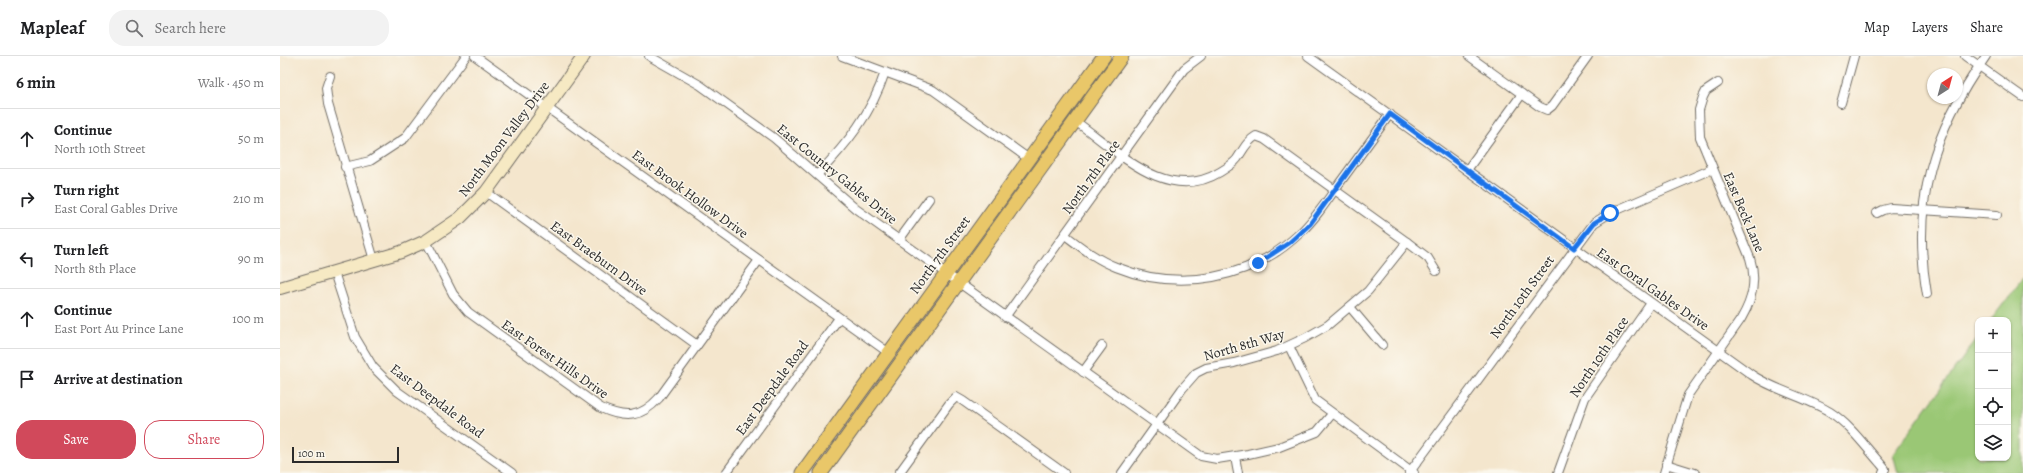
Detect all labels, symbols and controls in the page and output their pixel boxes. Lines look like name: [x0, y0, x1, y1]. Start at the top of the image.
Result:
search box: [109, 10, 389, 46]
text: Mapleaf: [20, 15, 85, 41]
icon: search: [123, 17, 145, 39]
text: Search here: [155, 18, 226, 38]
text: Map: [1864, 18, 1890, 37]
text: Layers: [1912, 18, 1948, 37]
text: Share: [1970, 18, 2003, 37]
north arrow: [1927, 68, 1963, 104]
text: 6 min: [16, 71, 56, 94]
text: Walk · 450 m: [198, 74, 264, 91]
street label: North Moon Valley Drive: [454, 77, 554, 201]
street label: East Country Gables Drive: [773, 119, 901, 229]
text: Continue: [54, 120, 112, 140]
icon: ahead: [16, 128, 38, 150]
text: 50 m: [238, 130, 264, 147]
street label: North 7th Place: [1058, 136, 1124, 218]
text: North 10th Street: [54, 140, 146, 157]
street label: East Brook Hollow Drive: [628, 145, 752, 243]
street label: East Beck Lane: [1719, 169, 1769, 255]
text: Turn right: [54, 180, 119, 200]
icon: right: [16, 188, 38, 210]
text: 210 m: [233, 190, 264, 207]
text: East Coral Gables Drive: [54, 200, 178, 217]
route start: [1601, 204, 1619, 222]
street label: North 7th Street: [905, 212, 975, 298]
street label: East Braeburn Drive: [547, 216, 651, 300]
text: Turn left: [54, 240, 109, 260]
street label: East Coral Gables Drive: [1593, 243, 1713, 335]
icon: left: [16, 248, 38, 270]
text: 90 m: [238, 250, 264, 267]
street label: North 10th Street: [1485, 251, 1559, 342]
route end: [1249, 254, 1267, 272]
text: North 8th Place: [54, 260, 136, 277]
text: Continue: [54, 300, 112, 320]
icon: ahead: [16, 308, 38, 330]
text: 100 m: [232, 310, 264, 327]
street label: North 10th Place: [1565, 313, 1633, 401]
street label: East Forest Hills Drive: [498, 315, 612, 403]
map controls: [1975, 317, 2011, 461]
button: +: [1975, 317, 2011, 353]
text: East Port Au Prince Lane: [54, 320, 184, 337]
street label: North 8th Way: [1201, 324, 1287, 366]
street label: East Deepdale Road: [731, 336, 813, 439]
button: −: [1975, 353, 2011, 389]
street label: East Deepdale Road: [386, 359, 488, 443]
icon: arrive: [16, 368, 38, 390]
text: Arrive at destination: [54, 369, 183, 389]
button: locate: [1975, 389, 2011, 425]
button: Save: [16, 420, 136, 459]
button: Share: [144, 420, 264, 459]
button: layers: [1975, 425, 2011, 461]
scale bar: [292, 445, 399, 464]
text: 100 m: [298, 446, 325, 461]

